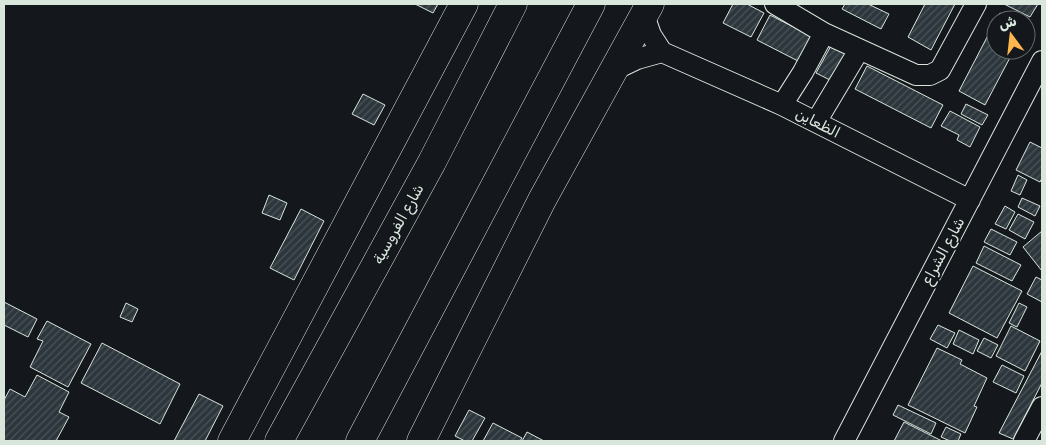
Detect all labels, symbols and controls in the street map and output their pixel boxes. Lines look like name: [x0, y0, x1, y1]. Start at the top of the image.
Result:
north arrow: [986, 10, 1036, 60]
text: ش: [997, 12, 1019, 33]
street label: الظعاين: [793, 104, 843, 142]
street label: شارع الفروسية: [369, 181, 429, 268]
street label: شارع الشراع: [918, 214, 970, 289]

